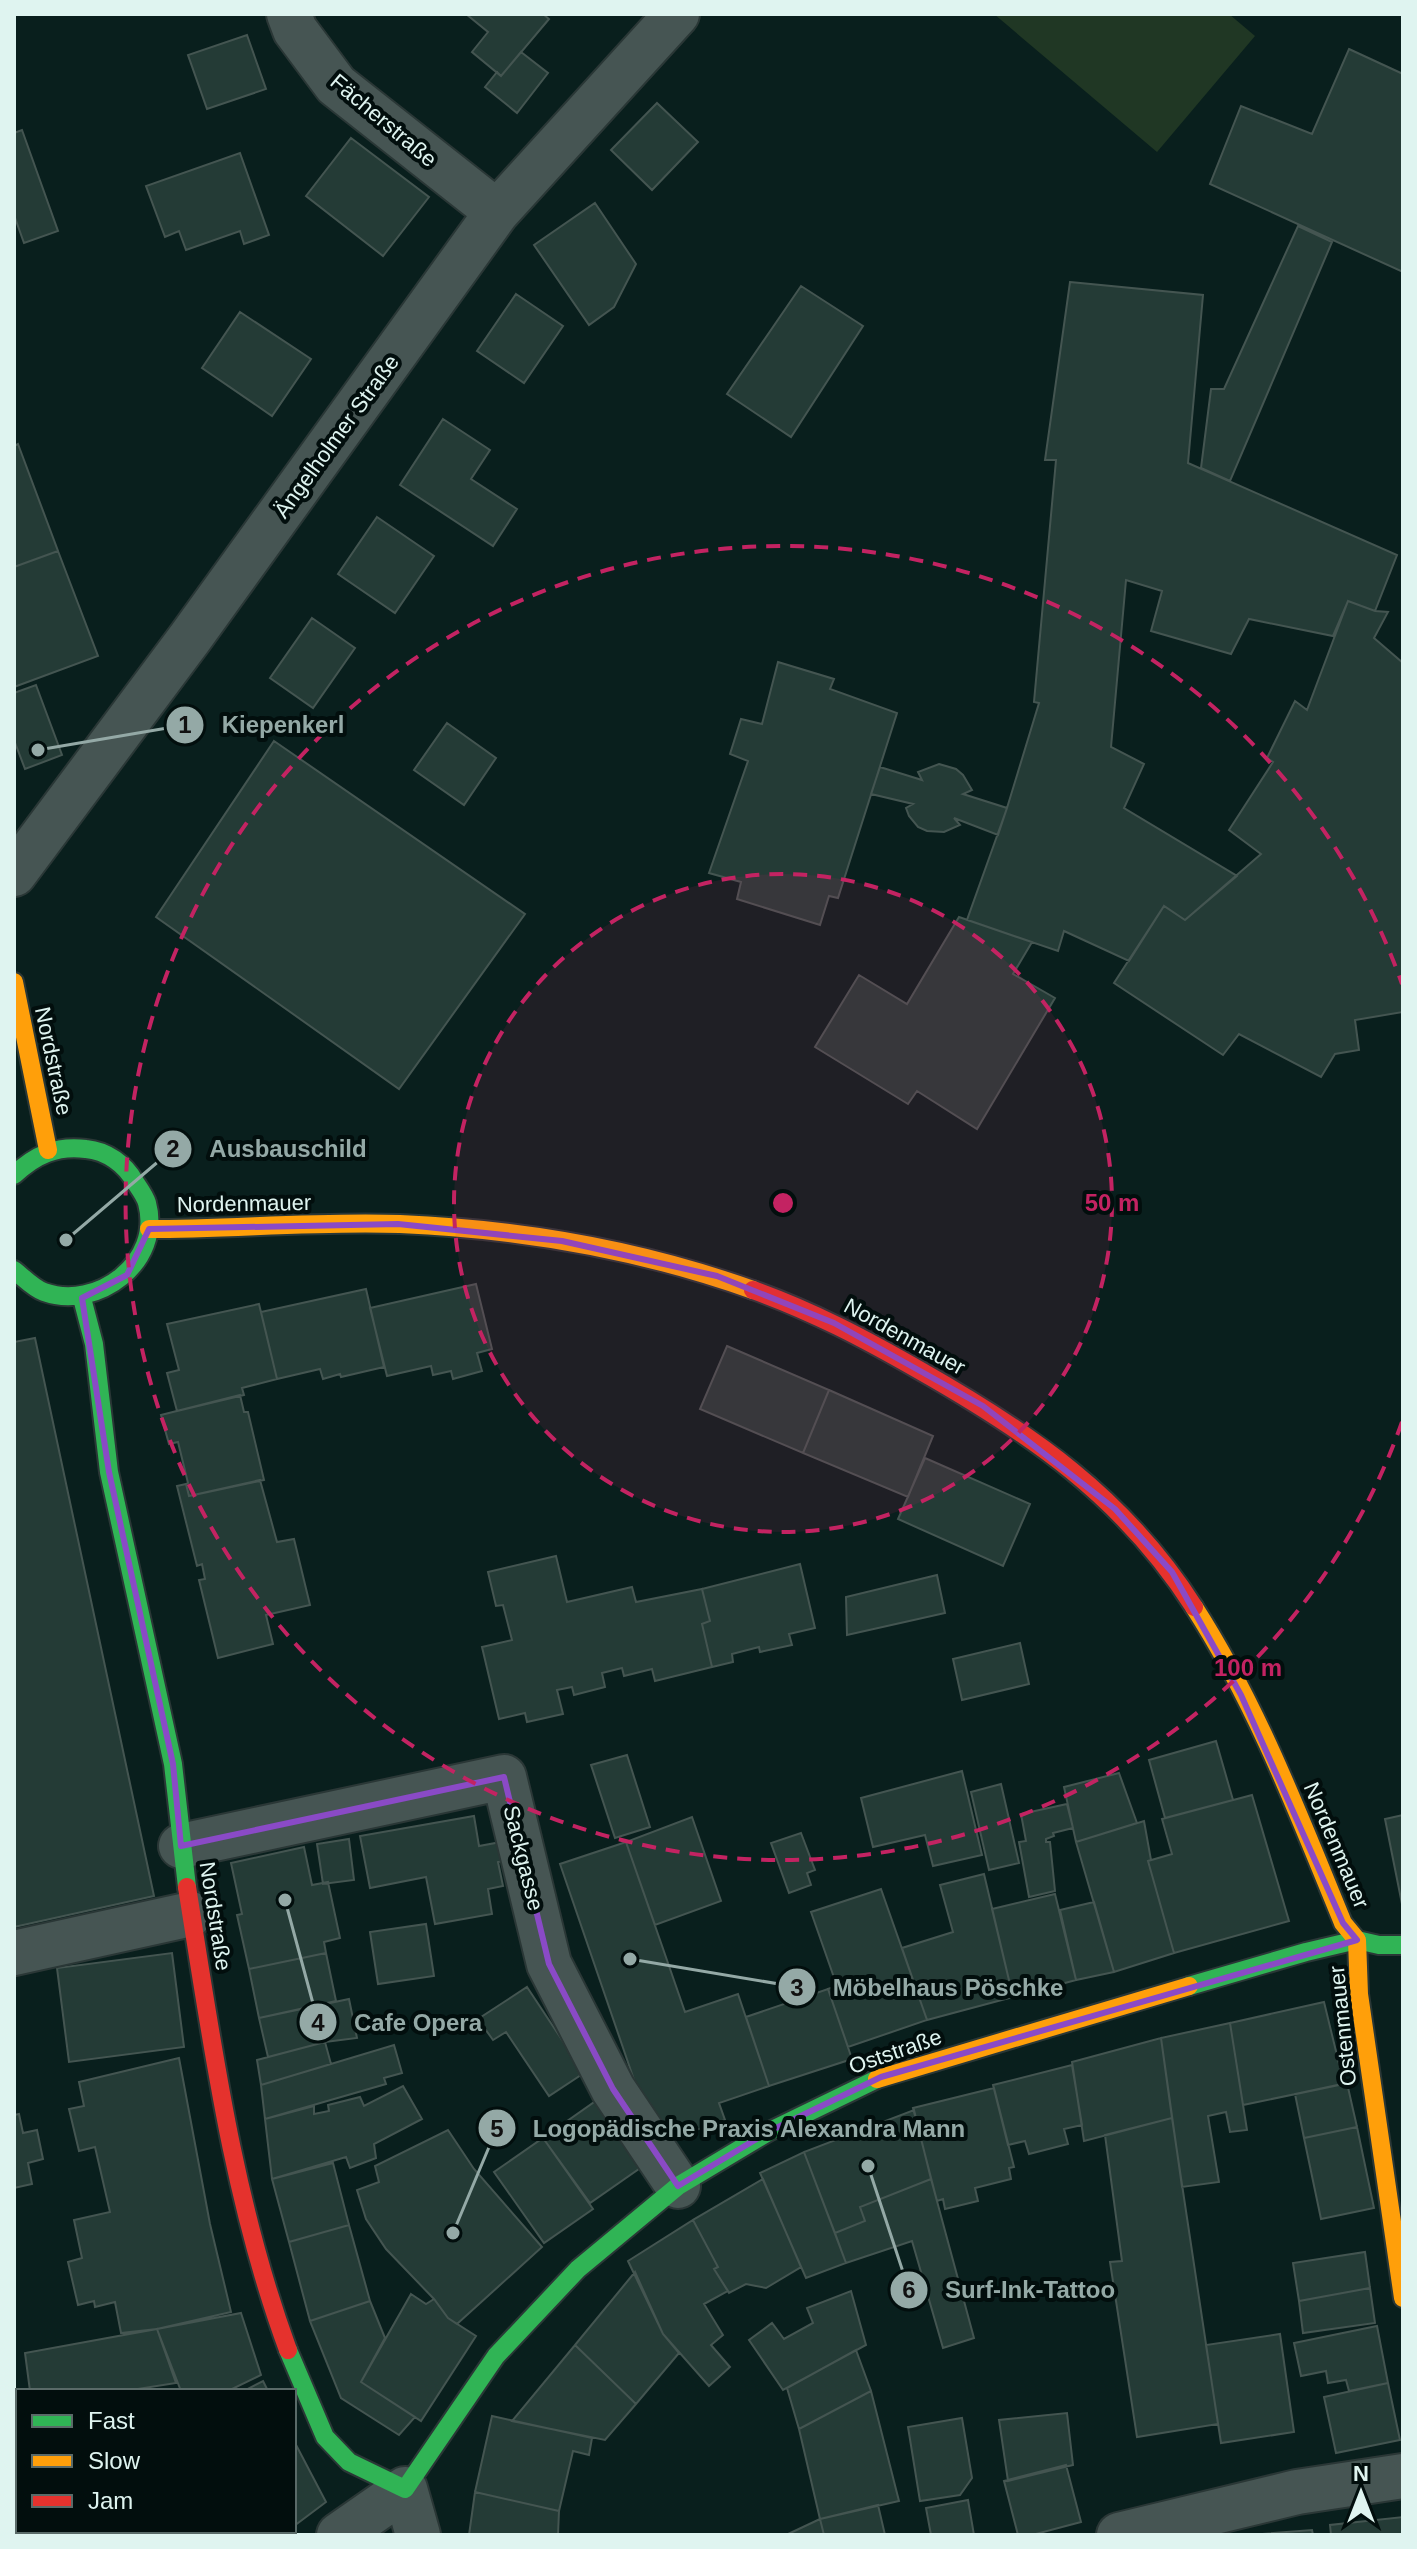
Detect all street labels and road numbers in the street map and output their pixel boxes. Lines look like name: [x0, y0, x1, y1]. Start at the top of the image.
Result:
street label: Fächerstraße: [326, 69, 442, 172]
street label: Ängelholmer Straße: [269, 350, 404, 523]
street label: Nordstraße: [30, 1005, 77, 1118]
street label: Nordenmauer: [177, 1190, 311, 1217]
street label: Nordenmauer: [840, 1293, 970, 1380]
street label: Nordenmauer: [1299, 1778, 1374, 1912]
street label: Sackgasse: [498, 1803, 549, 1913]
street label: Nordstraße: [195, 1860, 236, 1972]
street label: Ostenmauer: [1324, 1964, 1361, 2087]
street label: Oststraße: [845, 2024, 945, 2079]

